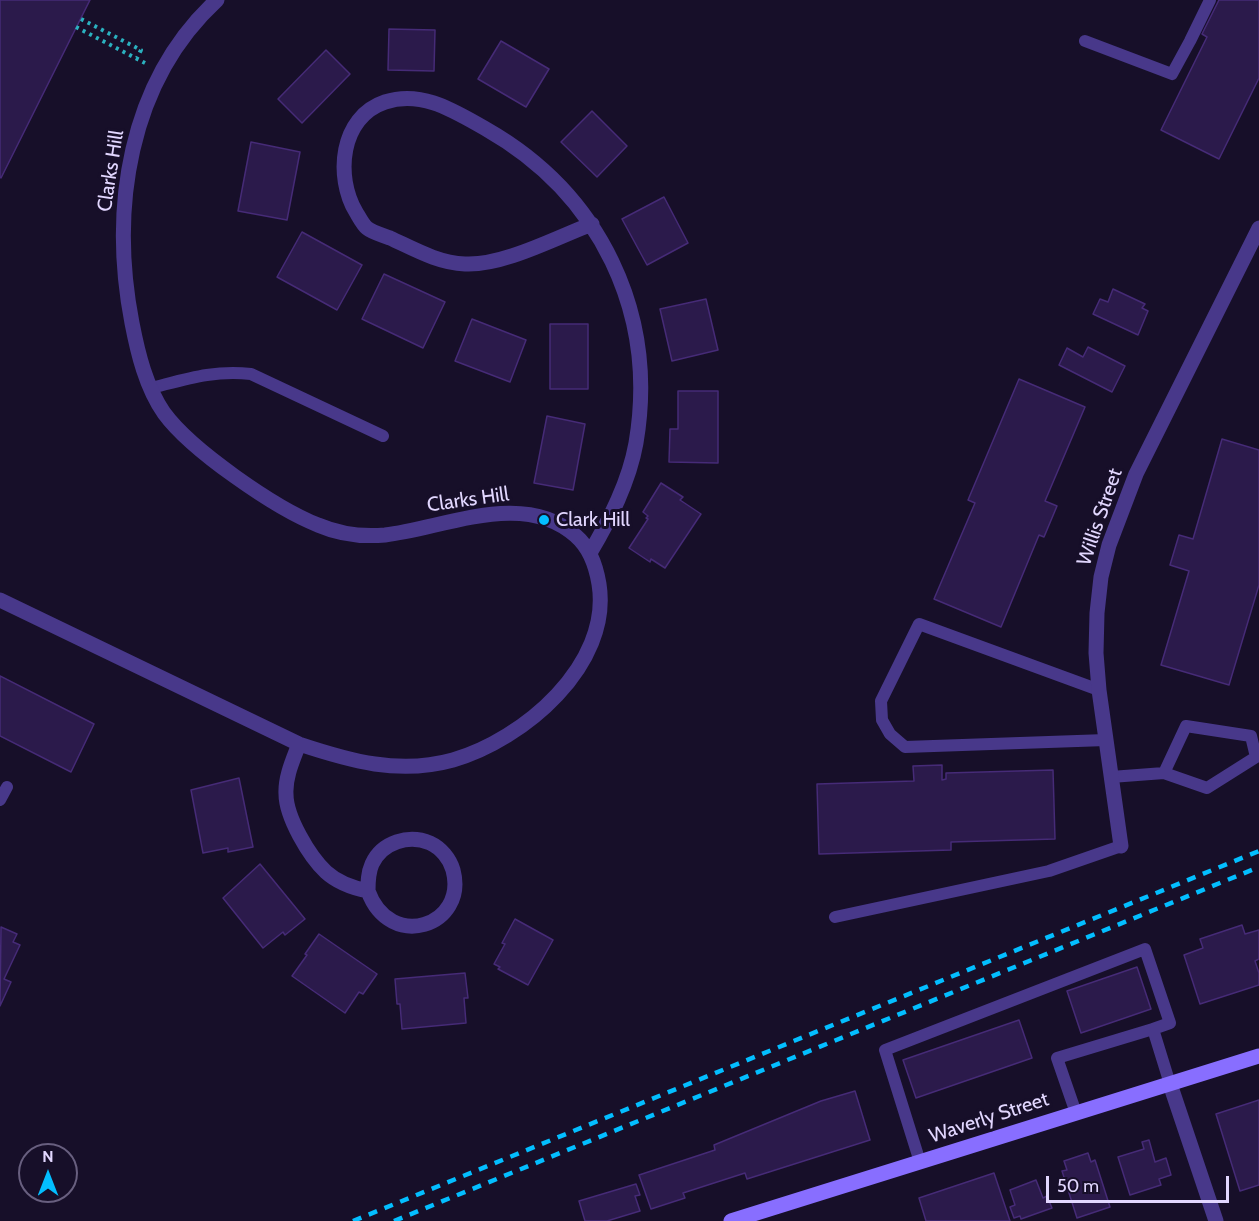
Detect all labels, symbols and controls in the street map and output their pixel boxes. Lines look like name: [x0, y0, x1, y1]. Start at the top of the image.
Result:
street label: Clarks Hill: [93, 128, 129, 214]
street label: Willis Street: [1072, 465, 1128, 569]
street label: Clarks Hill: [426, 482, 510, 518]
place label: Clark Hill: [556, 508, 630, 532]
marker: Clark Hill: [537, 513, 551, 527]
street label: Waverly Street: [926, 1087, 1052, 1149]
north arrow: [18, 1143, 78, 1203]
text: N: [42, 1147, 54, 1166]
scale bar: [1049, 1164, 1232, 1202]
text: 50 m: [1057, 1175, 1099, 1197]

